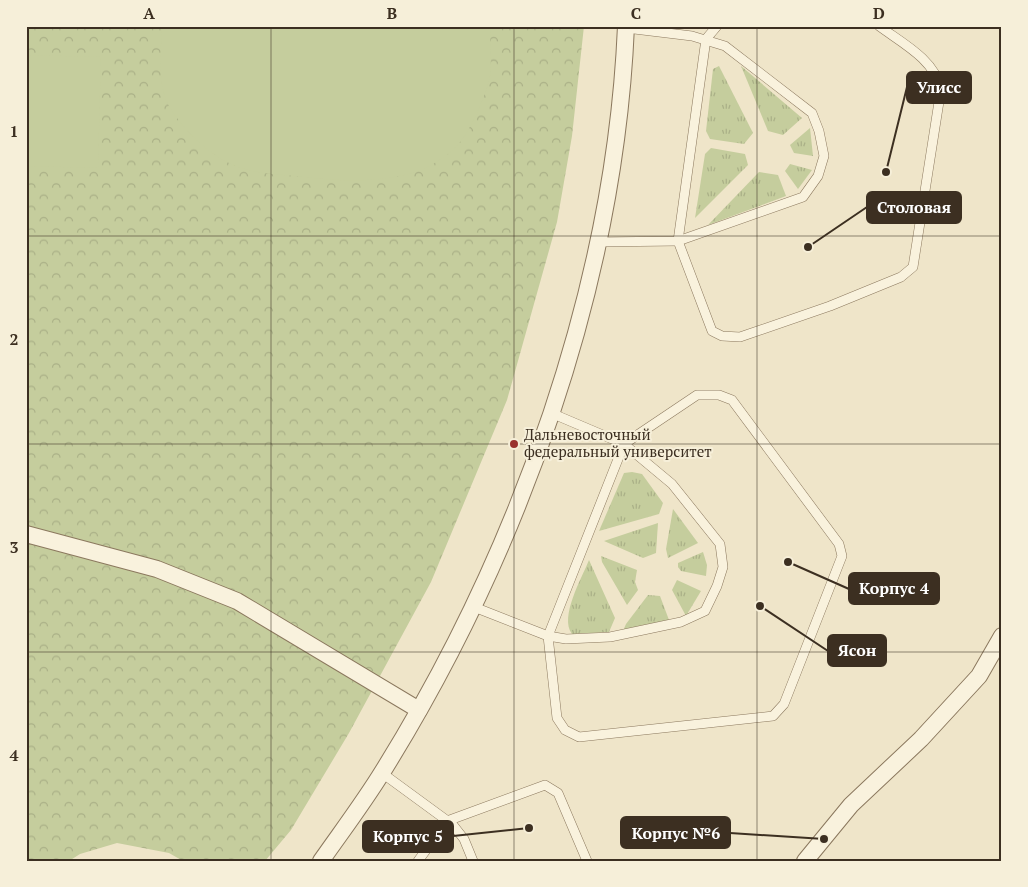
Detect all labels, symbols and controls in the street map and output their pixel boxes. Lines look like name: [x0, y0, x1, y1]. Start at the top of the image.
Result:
text: A: [143, 2, 155, 24]
text: B: [387, 2, 397, 24]
text: C: [631, 2, 641, 24]
text: D: [873, 2, 885, 24]
callout: Улисс: [907, 72, 971, 103]
text: Улисс: [917, 76, 962, 98]
text: 1: [9, 120, 19, 142]
callout: Столовая: [867, 192, 961, 223]
text: Столовая: [877, 196, 951, 218]
text: 2: [9, 328, 19, 350]
place label: Дальневосточный федеральный университет: [524, 424, 712, 461]
marker: Дальневосточный федеральный университет: [508, 438, 520, 450]
text: 3: [9, 536, 19, 558]
callout: Корпус 4: [849, 573, 939, 604]
text: Корпус 4: [859, 577, 929, 599]
callout: Ясон: [828, 635, 886, 666]
text: Ясон: [838, 639, 877, 661]
text: 4: [9, 744, 19, 766]
callout: Корпус №6: [621, 817, 730, 848]
callout: Корпус 5: [363, 821, 453, 852]
text: Корпус №6: [632, 822, 720, 844]
text: Корпус 5: [373, 825, 443, 847]

